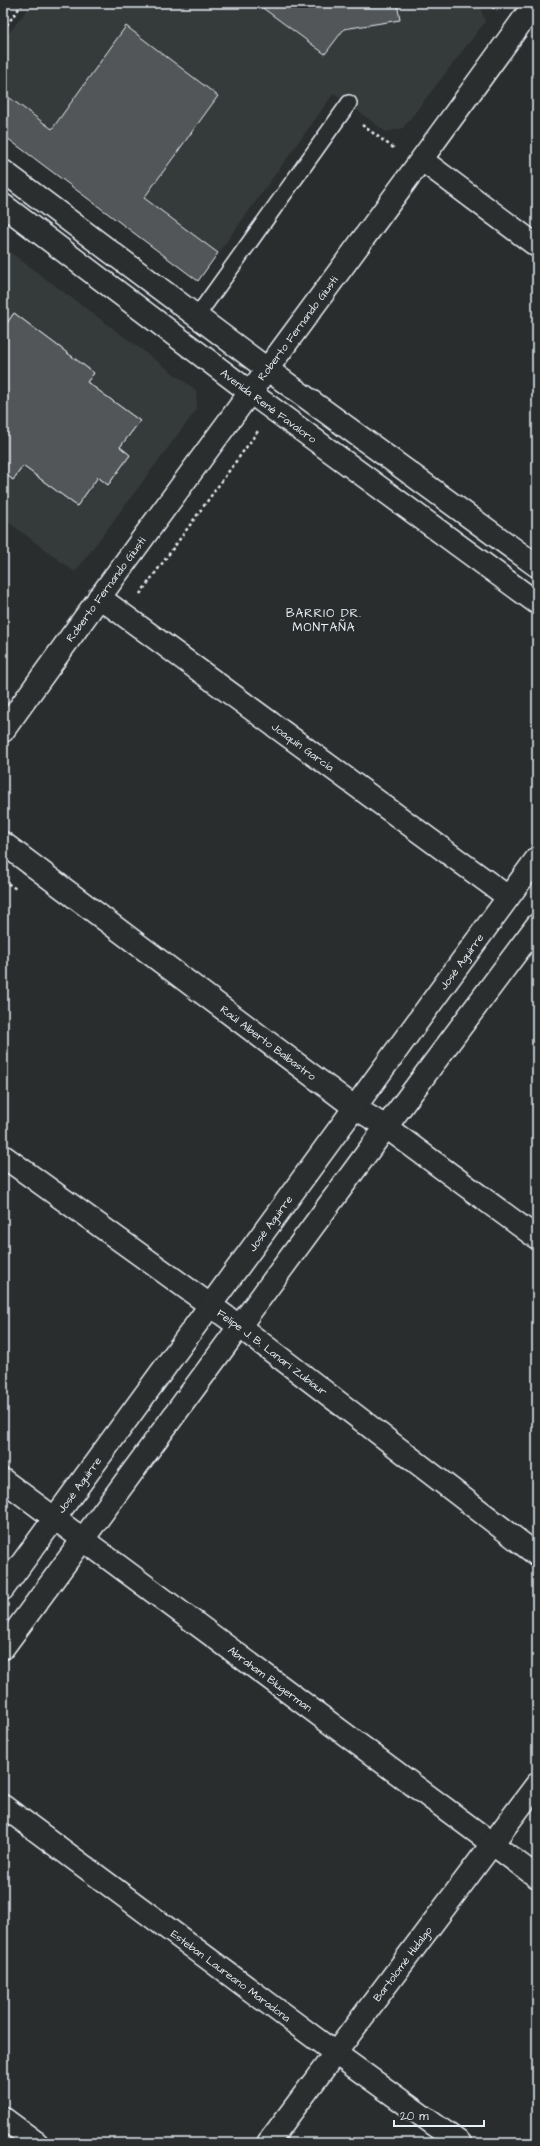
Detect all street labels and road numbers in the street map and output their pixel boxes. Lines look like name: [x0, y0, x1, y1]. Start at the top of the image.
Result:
street label: Roberto Fernando Giusti: [254, 273, 341, 383]
street label: Avenida René Favaloro: [218, 365, 320, 447]
street label: Roberto Fernando Giusti: [62, 533, 149, 645]
street label: Joaquín García: [269, 719, 338, 775]
street label: José Aguirre: [436, 930, 487, 993]
street label: Raúl Alberto Balbastro: [217, 1002, 320, 1084]
street label: José Aguirre: [245, 1192, 296, 1254]
street label: Felipe J. B. Lanari Zubiaur: [214, 1305, 330, 1399]
street label: José Aguirre: [54, 1454, 105, 1516]
street label: Abraham Blugerman: [225, 1642, 316, 1715]
street label: Bartolomé Hidalgo: [369, 1923, 436, 2004]
street label: Esteban Laureano Maradona: [168, 1926, 294, 2025]

